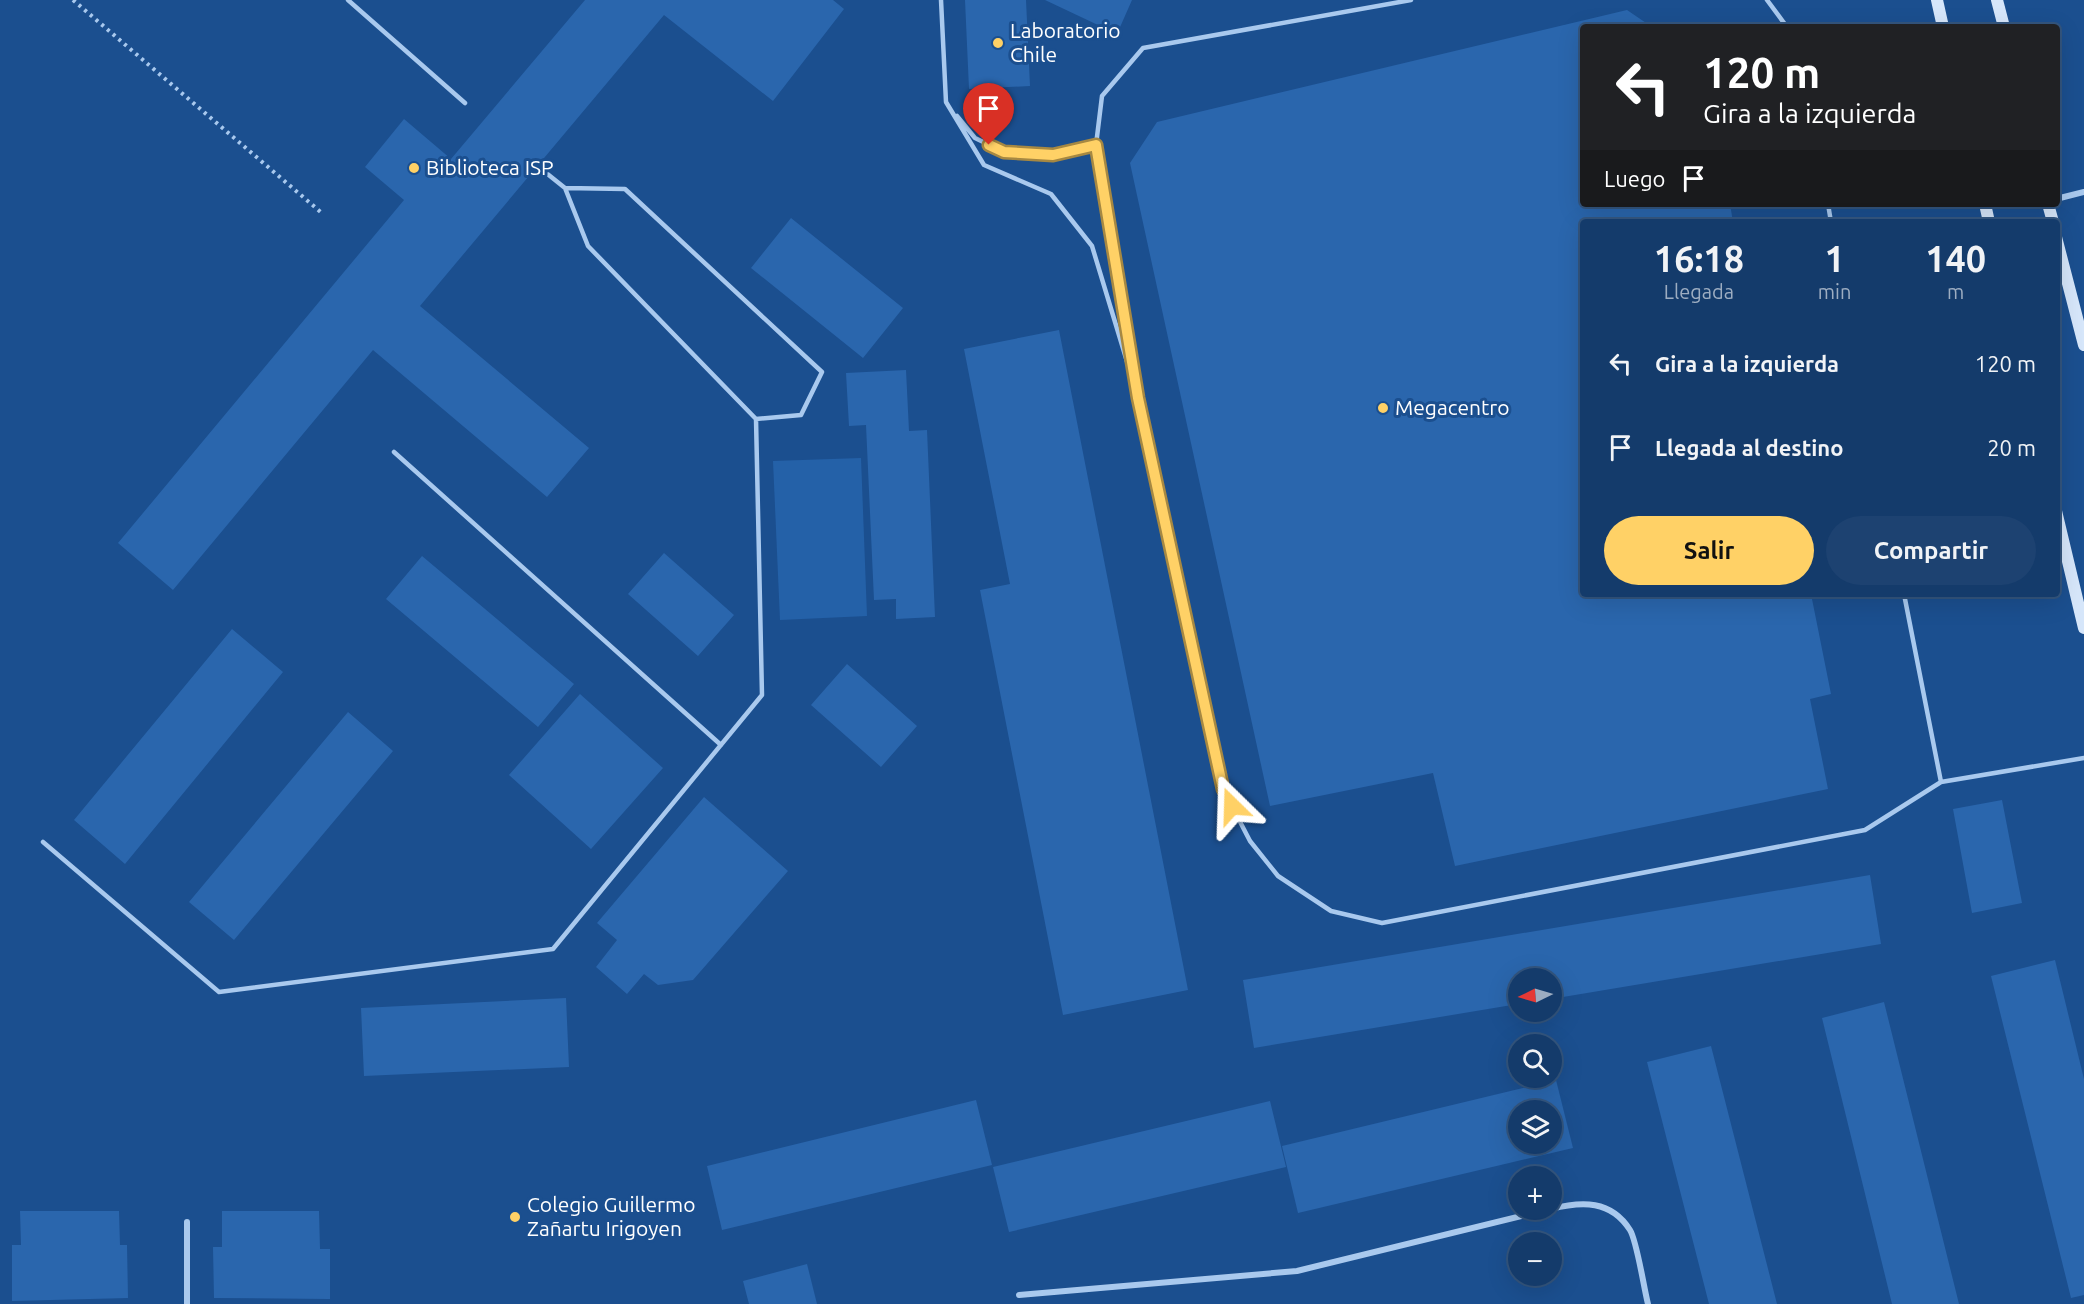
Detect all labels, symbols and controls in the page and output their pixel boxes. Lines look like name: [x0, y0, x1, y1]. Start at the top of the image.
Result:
place label: Laboratorio Chile: [1010, 18, 1121, 66]
marker: Laboratorio Chile: [991, 36, 1005, 50]
icon: left: [1604, 48, 1682, 126]
text: 120 m: [1703, 49, 1820, 96]
pin: [963, 83, 1014, 145]
icon: arrive: [972, 92, 1005, 125]
text: Gira a la izquierda: [1703, 98, 1916, 128]
place label: Biblioteca ISP: [426, 155, 554, 179]
marker: Biblioteca ISP: [407, 161, 421, 175]
icon: arrive: [1677, 162, 1710, 195]
text: Luego: [1604, 166, 1665, 191]
text: 16:18: [1654, 238, 1744, 279]
text: 1: [1824, 238, 1845, 279]
text: 140: [1925, 238, 1986, 279]
text: Llegada: [1664, 280, 1734, 303]
text: min: [1818, 280, 1851, 303]
text: m: [1947, 280, 1964, 303]
icon: left: [1604, 347, 1637, 380]
text: Gira a la izquierda: [1655, 351, 1839, 376]
text: 120 m: [1975, 351, 2036, 376]
place label: Megacentro: [1395, 395, 1509, 419]
marker: Megacentro: [1376, 401, 1390, 415]
icon: arrive: [1604, 431, 1637, 464]
text: Llegada al destino: [1655, 435, 1843, 460]
text: 20 m: [1987, 435, 2036, 460]
button: Salir: [1604, 516, 1814, 585]
button: Compartir: [1826, 516, 2036, 585]
position arrow: [1200, 774, 1264, 838]
north arrow: [1508, 968, 1562, 1022]
map controls: [1508, 968, 1562, 1286]
button: search: [1508, 1034, 1562, 1088]
button: layers: [1508, 1100, 1562, 1154]
button: +: [1508, 1166, 1562, 1220]
place label: Colegio Guillermo Zañartu Irigoyen: [527, 1192, 695, 1240]
marker: Colegio Guillermo Zañartu Irigoyen: [508, 1210, 522, 1224]
button: −: [1508, 1232, 1562, 1286]

